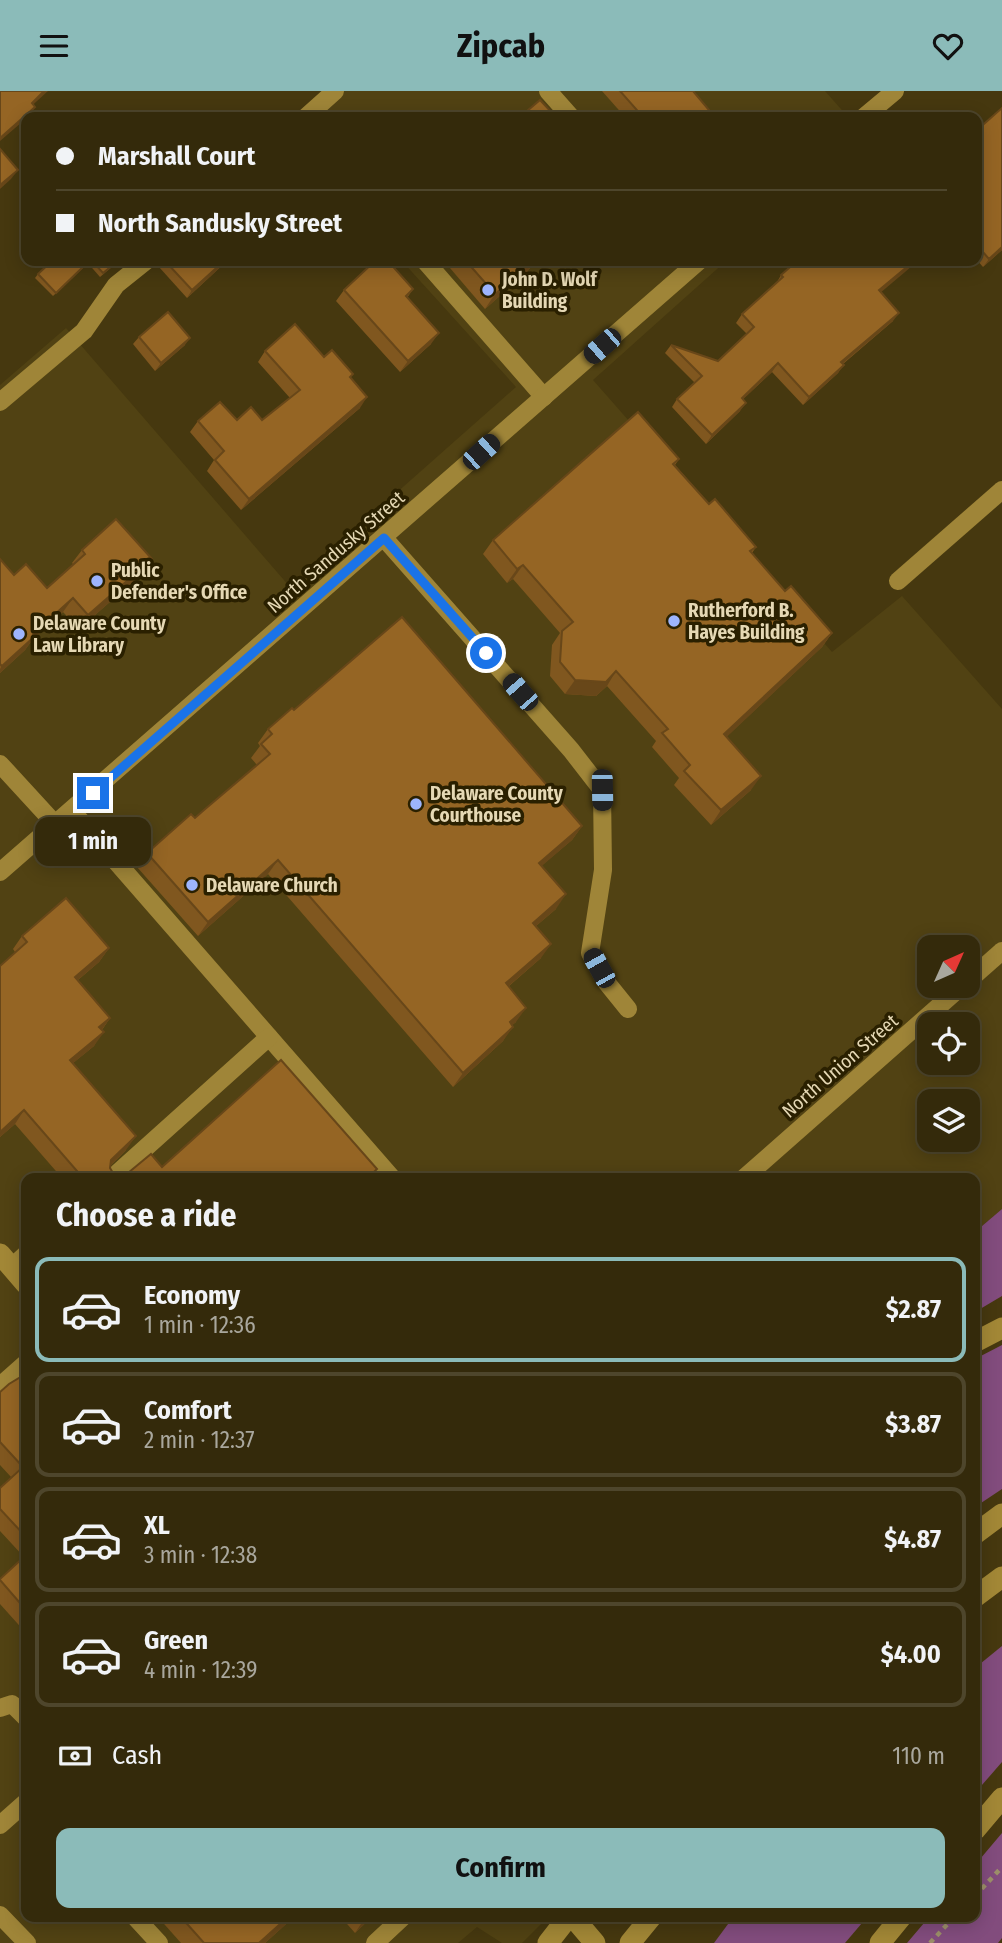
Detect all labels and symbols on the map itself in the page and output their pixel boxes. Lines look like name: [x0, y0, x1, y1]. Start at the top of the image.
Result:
place label: John D. Wolf Building: [501, 268, 599, 313]
marker: John D. Wolf Building: [480, 282, 496, 298]
car: [580, 324, 625, 368]
car: [459, 430, 504, 474]
street label: North Sandusky Street: [263, 486, 410, 618]
place label: Public Defender's Office: [111, 559, 248, 604]
marker: Public Defender's Office: [89, 573, 105, 589]
place label: Rutherford B. Hayes Building: [688, 599, 805, 644]
place label: Delaware County Law Library: [33, 612, 167, 657]
marker: Rutherford B. Hayes Building: [666, 613, 682, 629]
marker: Delaware County Law Library: [11, 626, 27, 642]
route start: [470, 637, 502, 669]
car: [499, 669, 542, 715]
car: [592, 769, 613, 811]
route end: [77, 777, 109, 809]
place label: Delaware County Courthouse: [430, 782, 564, 827]
marker: Delaware County Courthouse: [408, 796, 424, 812]
callout: 1 min: [35, 817, 151, 867]
place label: Delaware Church: [206, 874, 338, 897]
marker: Delaware Church: [184, 877, 200, 893]
north arrow: [917, 935, 980, 997]
car: [580, 945, 619, 991]
street label: North Union Street: [777, 1009, 903, 1123]

